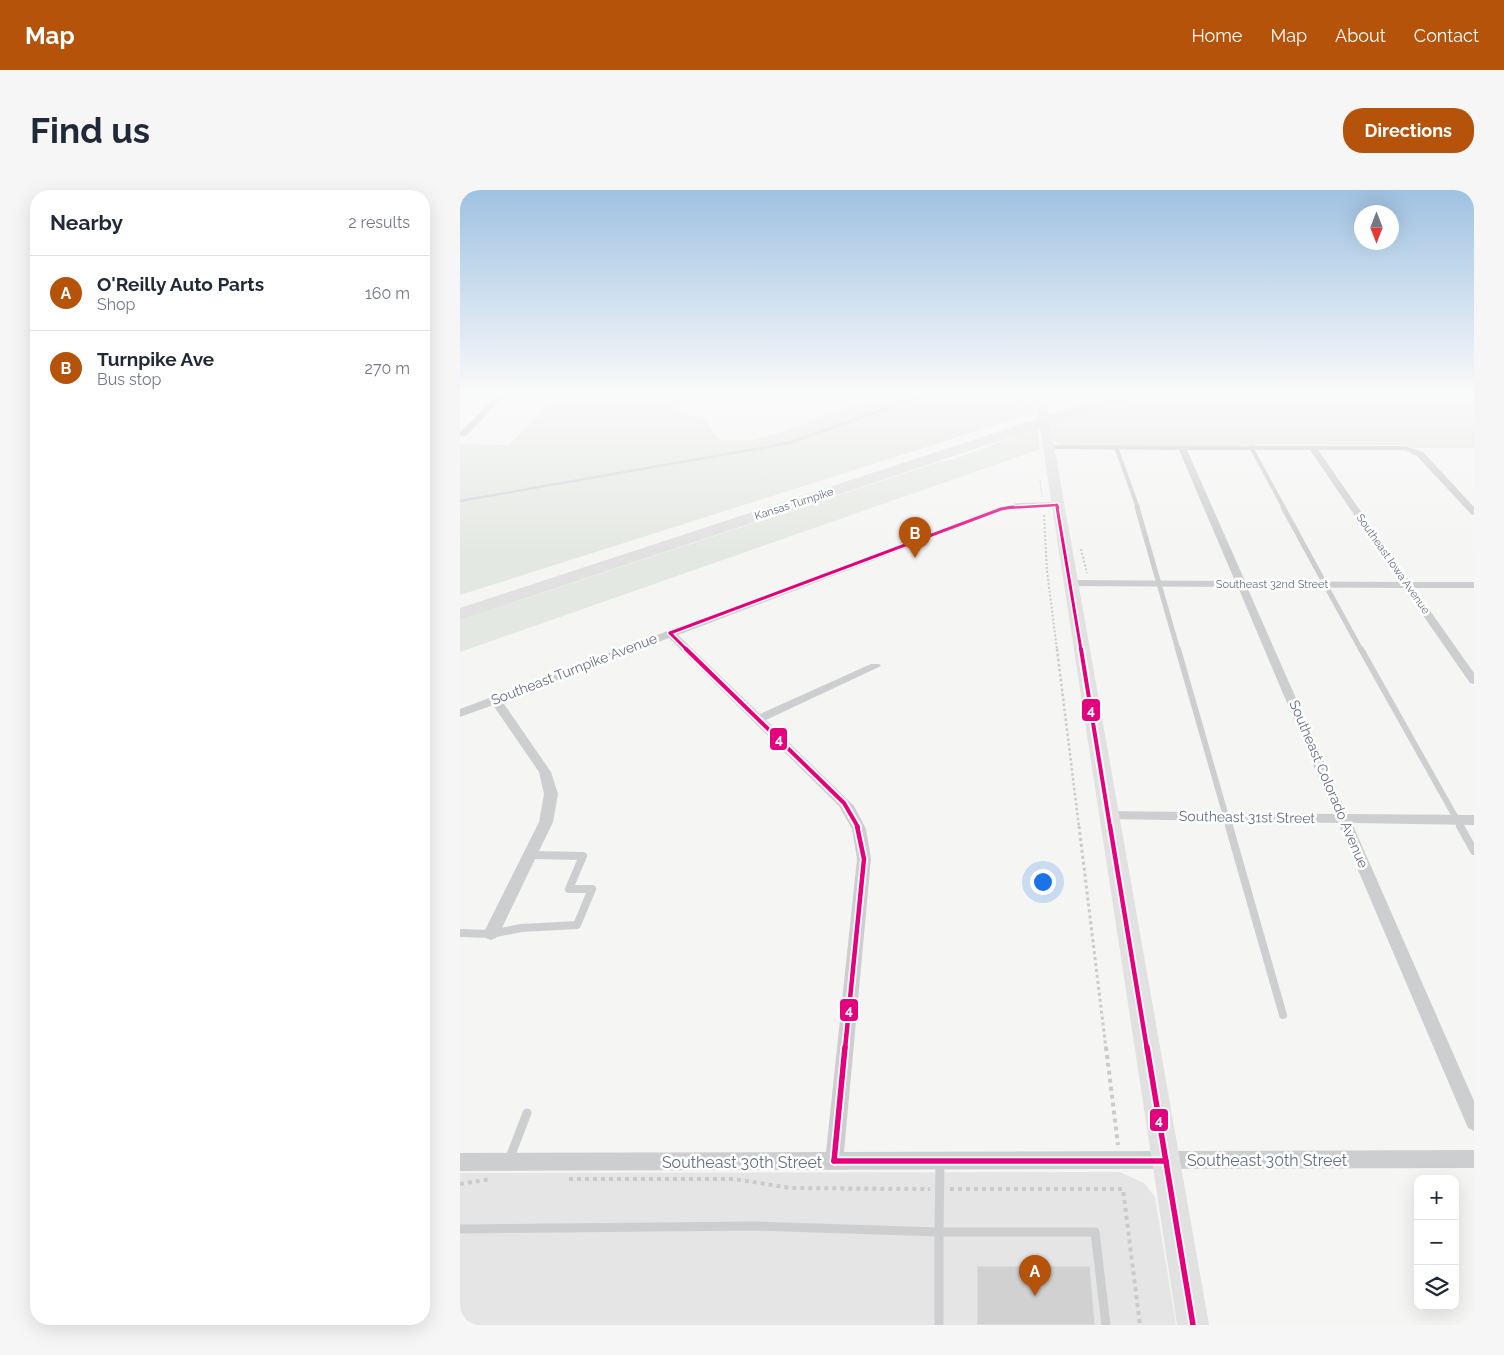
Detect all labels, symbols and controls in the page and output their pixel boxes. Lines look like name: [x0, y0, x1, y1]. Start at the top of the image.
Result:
text: Map: [25, 21, 75, 50]
text: Home: [1191, 25, 1242, 46]
text: Map: [1270, 25, 1307, 46]
text: About: [1335, 25, 1386, 46]
text: Contact: [1414, 25, 1479, 46]
button: Directions: [1343, 108, 1474, 153]
text: Find us: [30, 110, 150, 151]
north arrow: [1354, 205, 1399, 250]
text: Nearby: [50, 210, 123, 235]
text: 2 results: [348, 213, 410, 232]
text: O'Reilly Auto Parts: [97, 273, 264, 295]
text: A: [61, 284, 71, 303]
text: 160 m: [365, 284, 410, 303]
text: Shop: [97, 295, 135, 314]
text: Turnpike Ave: [97, 348, 214, 370]
text: B: [61, 359, 71, 378]
text: 270 m: [365, 359, 410, 378]
text: Bus stop: [97, 370, 161, 389]
street label: Kansas Turnpike: [753, 485, 836, 523]
street label: Southeast Iowa Avenue: [1354, 512, 1433, 617]
pin: B: [899, 517, 931, 558]
street label: Southeast 32nd Street: [1216, 578, 1328, 591]
street label: Southeast Turnpike Avenue: [489, 630, 659, 708]
line badge: 4: [1081, 698, 1101, 722]
street label: Southeast Colorado Avenue: [1286, 698, 1372, 870]
text: 4: [1087, 702, 1095, 718]
line badge: 4: [769, 727, 788, 751]
text: 4: [775, 731, 783, 747]
street label: Southeast 31st Street: [1179, 808, 1316, 826]
your location: [1030, 869, 1056, 895]
line badge: 4: [839, 998, 859, 1022]
text: 4: [845, 1002, 853, 1018]
line badge: 4: [1149, 1108, 1169, 1132]
text: 4: [1155, 1112, 1163, 1128]
street label: Southeast 30th Street: [1187, 1151, 1348, 1170]
street label: Southeast 30th Street: [662, 1153, 823, 1172]
map controls: [1414, 1175, 1459, 1310]
button: +: [1414, 1175, 1459, 1220]
button: −: [1414, 1220, 1459, 1265]
pin: A: [1019, 1255, 1051, 1296]
button: layers: [1414, 1265, 1459, 1310]

